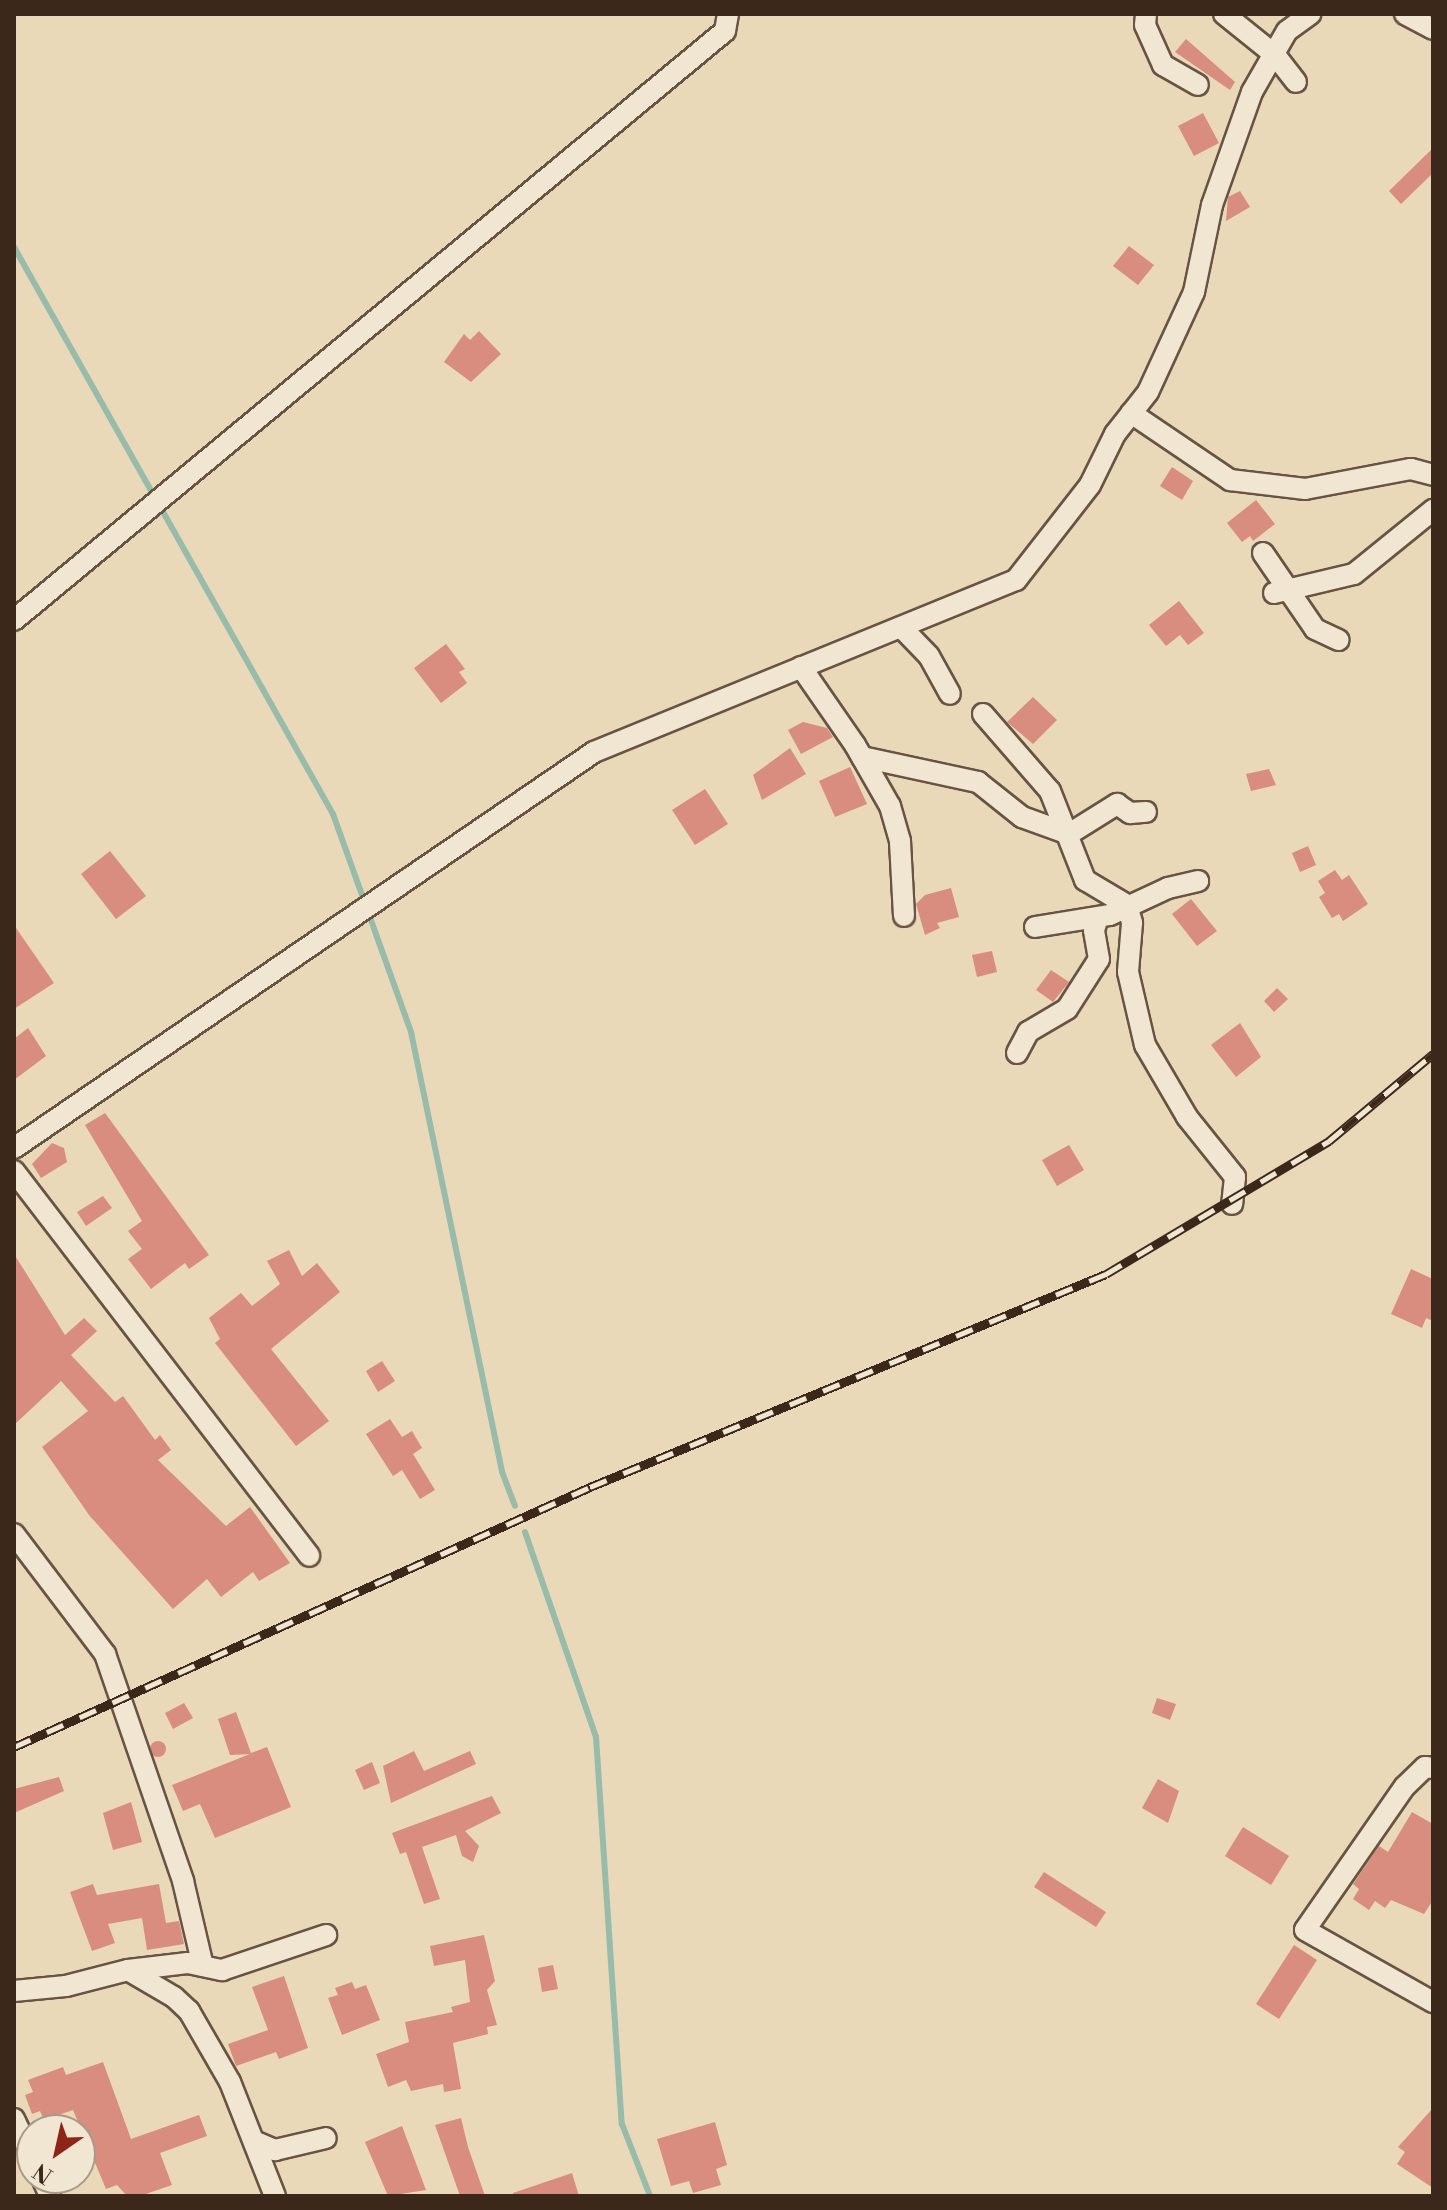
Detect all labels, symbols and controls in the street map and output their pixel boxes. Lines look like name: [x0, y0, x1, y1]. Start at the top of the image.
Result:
north arrow: [16, 2114, 96, 2194]
text: N: [29, 2157, 58, 2189]

